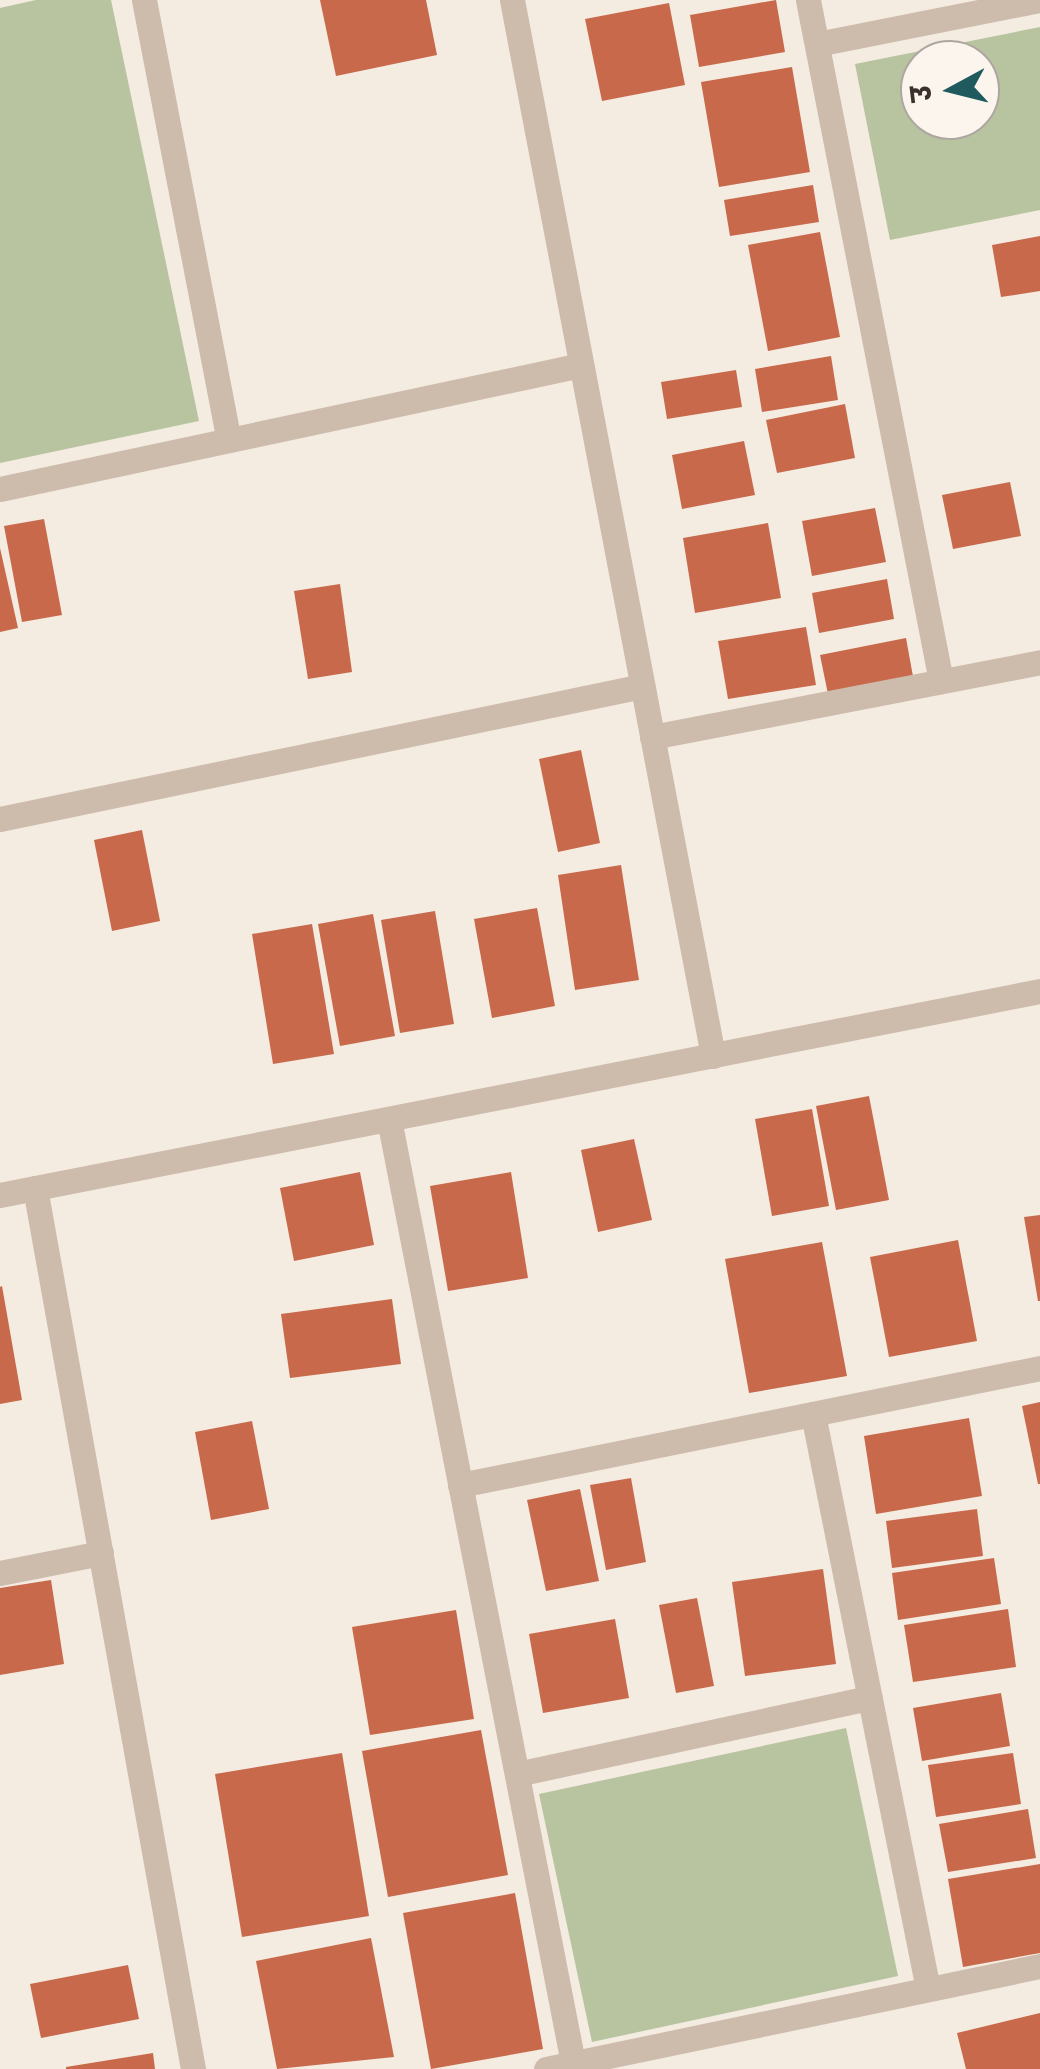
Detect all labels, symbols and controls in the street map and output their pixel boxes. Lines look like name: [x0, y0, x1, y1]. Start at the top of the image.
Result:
north arrow: [900, 40, 1000, 140]
text: उ: [901, 83, 942, 104]

